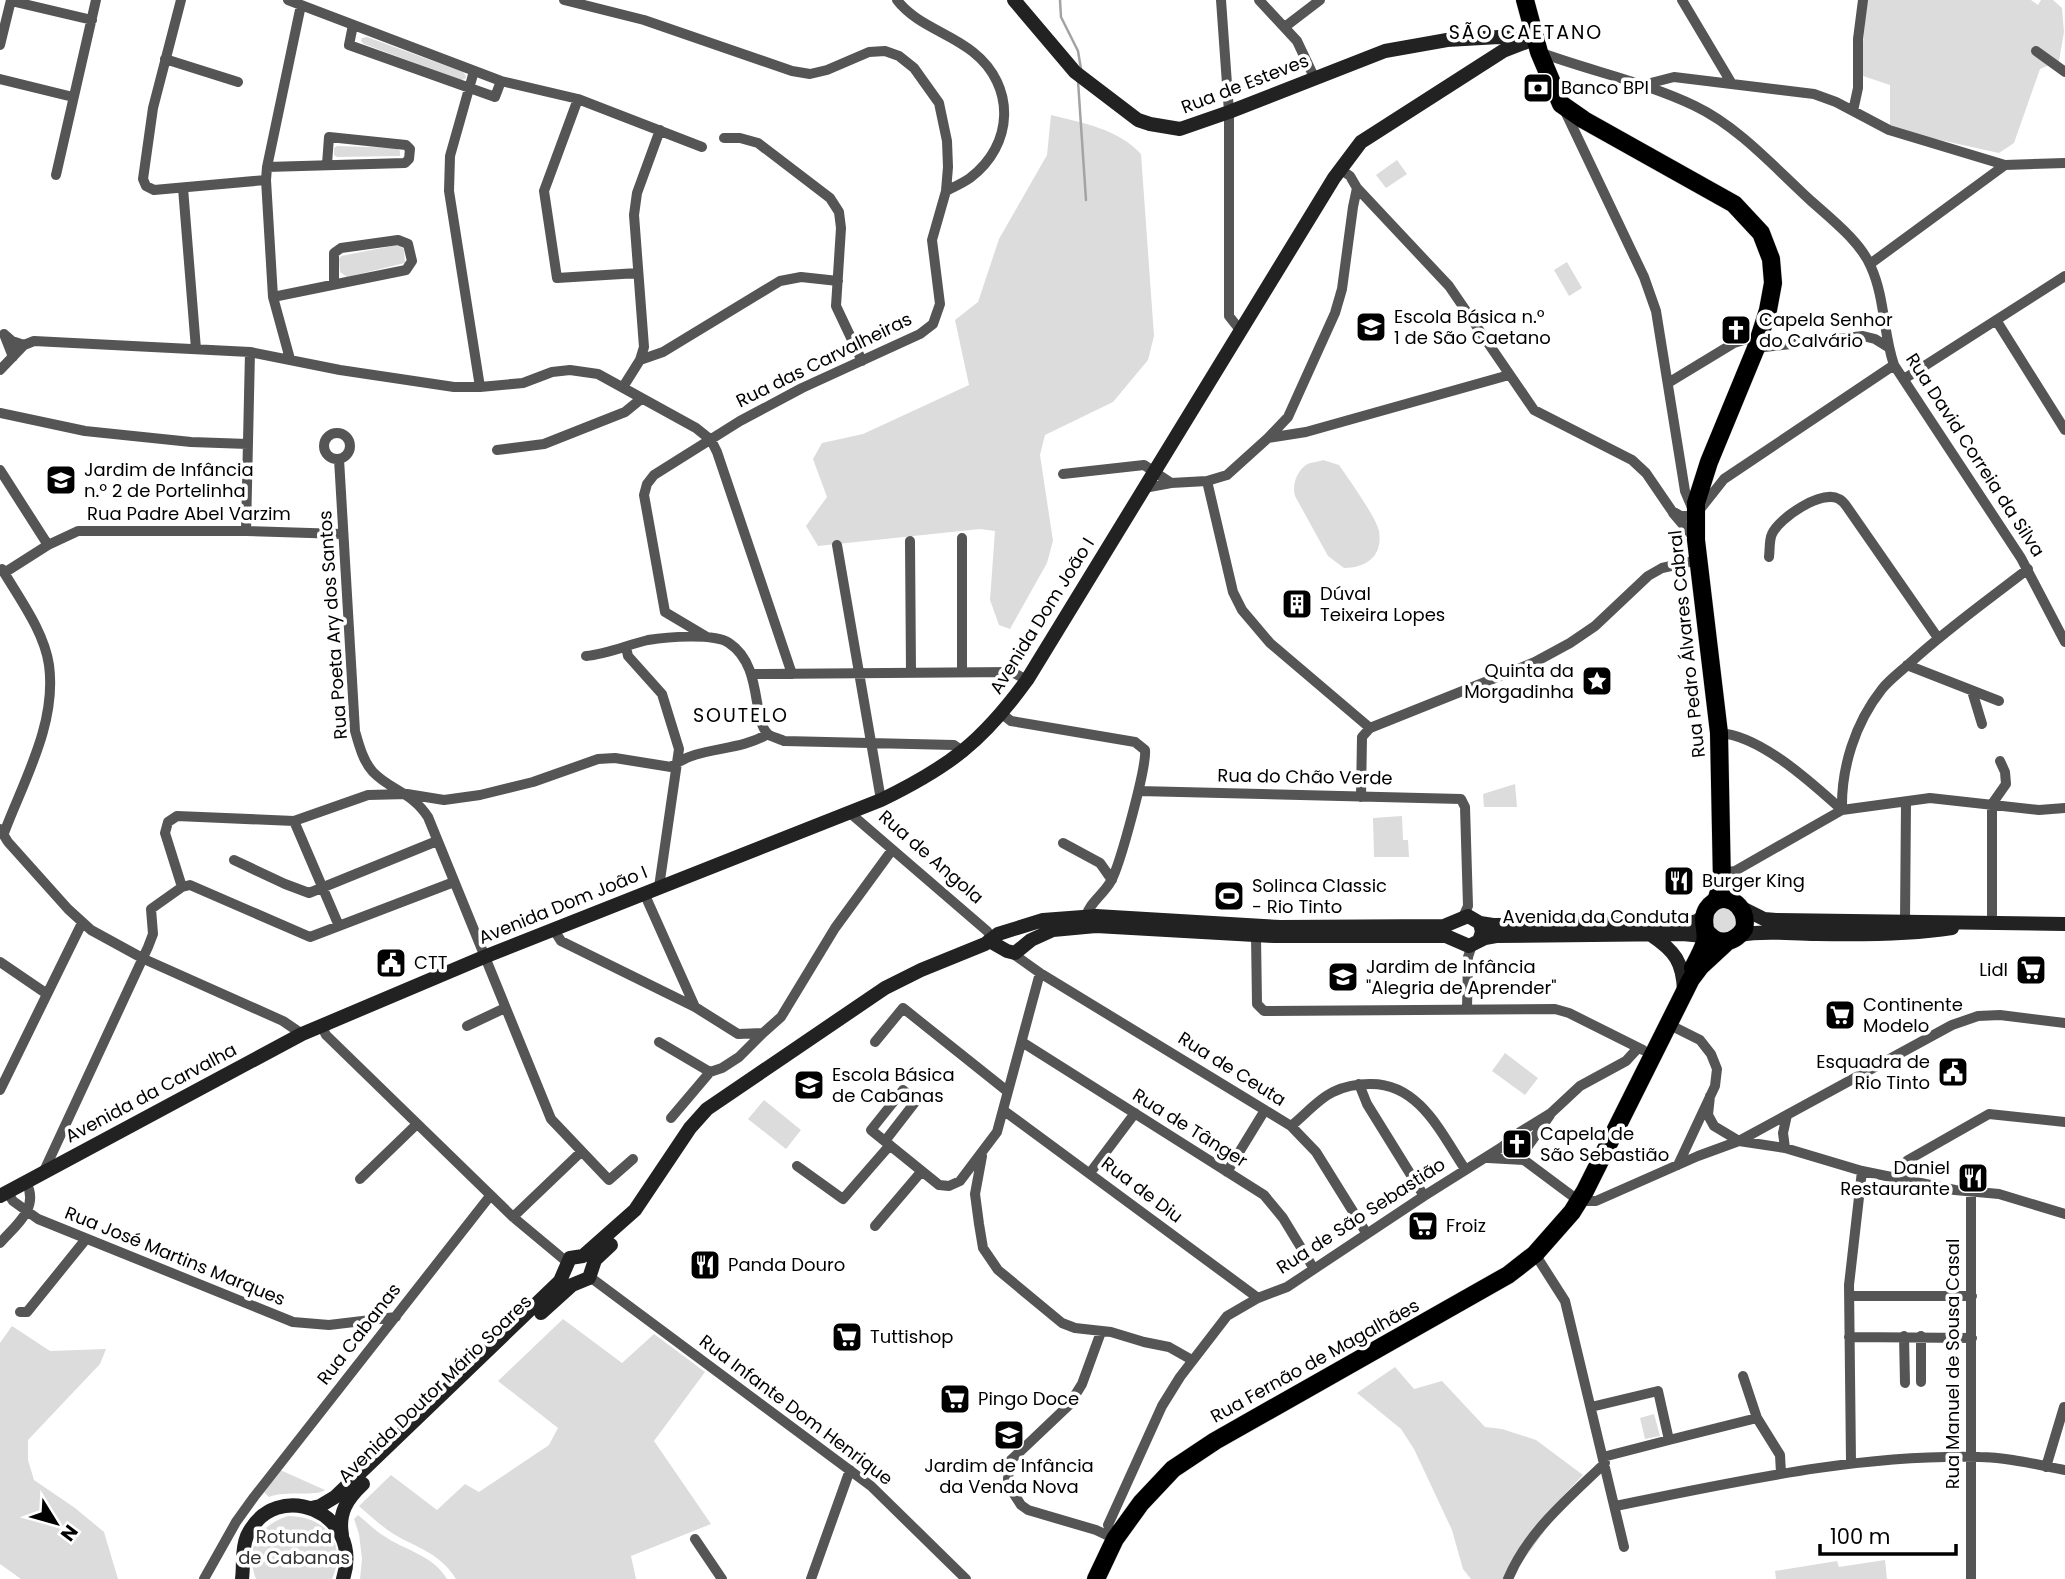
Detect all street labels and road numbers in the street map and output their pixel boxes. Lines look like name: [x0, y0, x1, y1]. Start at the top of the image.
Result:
street label: Rua de Esteves: [1178, 48, 1312, 119]
street label: Rua das Carvalheiras: [732, 306, 916, 413]
street label: Rua David Correia da Silva: [1900, 348, 2051, 561]
street label: Rua Padre Abel Varzim: [87, 501, 291, 526]
street label: Rua Poeta Ary dos Santos: [312, 510, 353, 740]
street label: Rua Pedro Álvares Cabral: [1662, 529, 1711, 759]
street label: Avenida Dom João I: [983, 533, 1100, 699]
street label: Rua do Chão Verde: [1217, 762, 1393, 791]
street label: Rua de Angola: [873, 804, 989, 909]
street label: Avenida Dom João I: [475, 859, 651, 950]
street label: Avenida da Conduta: [1503, 904, 1689, 929]
street label: Rua de Ceuta: [1174, 1025, 1291, 1112]
street label: Avenida da Carvalha: [61, 1037, 241, 1148]
street label: Rua de Tânger: [1128, 1082, 1253, 1173]
street label: Rua de Diu: [1096, 1151, 1188, 1229]
street label: Rua de São Sebastião: [1271, 1152, 1450, 1280]
street label: Rua José Martins Marques: [61, 1200, 289, 1311]
street label: Rua Manuel de Sousa Casal: [1940, 1239, 1965, 1489]
street label: Rua Cabanas: [311, 1278, 406, 1390]
street label: Avenida Doutor Mário Soares: [332, 1289, 537, 1488]
street label: Rua Fernão de Magalhães: [1206, 1293, 1424, 1429]
street label: Rua Infante Dom Henrique: [694, 1329, 898, 1491]

